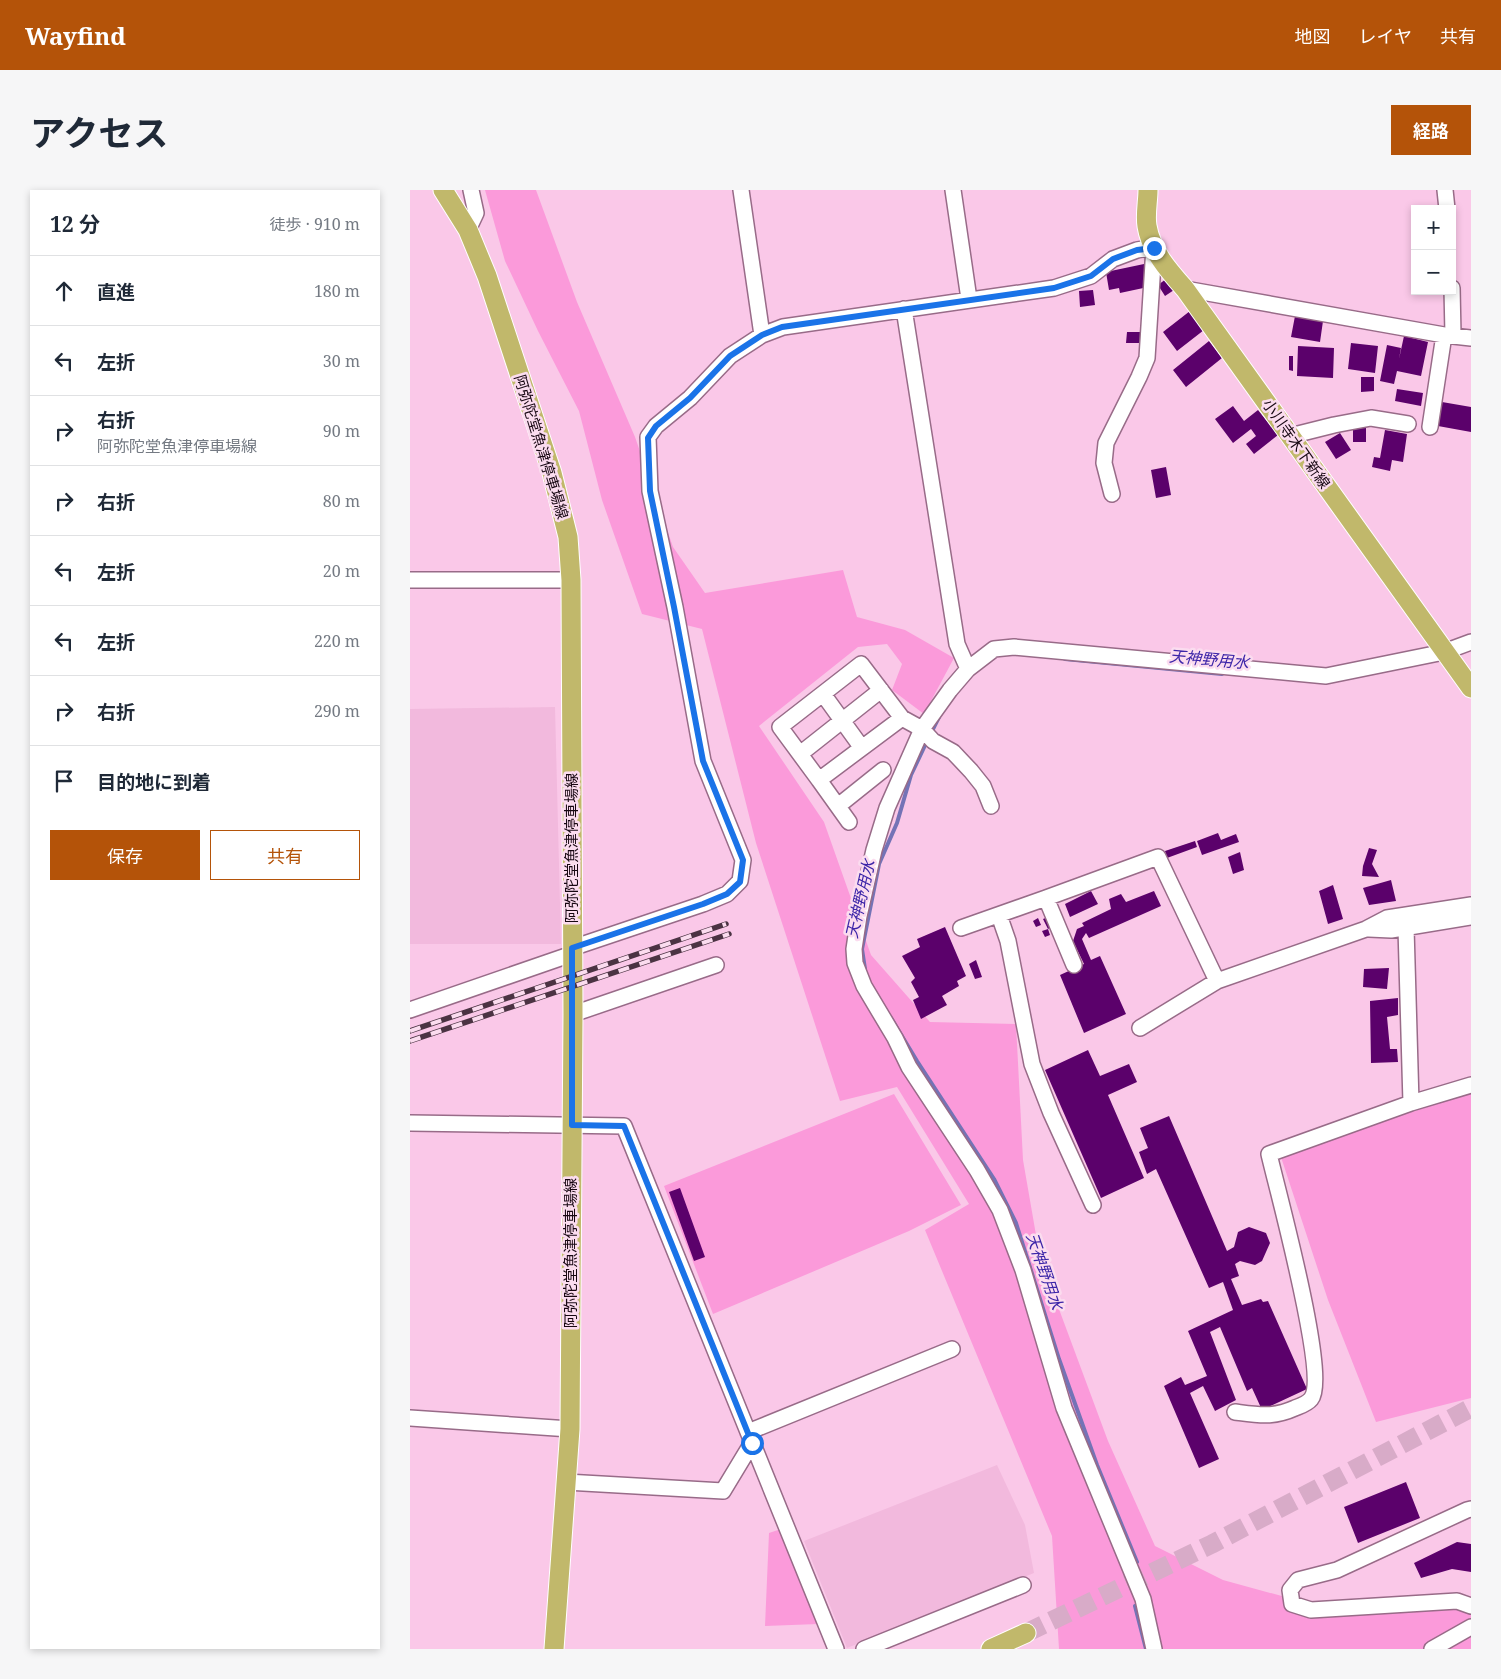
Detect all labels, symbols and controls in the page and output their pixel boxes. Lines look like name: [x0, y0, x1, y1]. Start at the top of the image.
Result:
text: Wayfind: [25, 19, 126, 52]
text: 地図: [1295, 24, 1331, 48]
text: レイヤ: [1359, 24, 1412, 48]
text: 共有: [1440, 24, 1476, 48]
button: 経路: [1391, 105, 1471, 155]
text: アクセス: [30, 109, 168, 156]
map controls: [1411, 205, 1456, 295]
button: +: [1411, 205, 1456, 250]
text: 12 分: [50, 210, 100, 238]
text: 徒歩 · 910 m: [270, 213, 360, 235]
route end: [1143, 237, 1166, 260]
button: −: [1411, 250, 1456, 295]
icon: ahead: [50, 277, 78, 305]
text: 直進: [97, 279, 135, 305]
text: 180 m: [314, 280, 360, 302]
icon: left: [50, 347, 78, 375]
text: 左折: [97, 349, 135, 375]
text: 30 m: [323, 350, 360, 372]
street label: 阿弥陀堂魚津停車場線: [510, 372, 573, 521]
street label: 小川寺木下新線: [1259, 395, 1335, 492]
text: 右折: [97, 407, 135, 433]
icon: right: [50, 417, 78, 445]
text: 90 m: [323, 420, 360, 442]
text: 阿弥陀堂魚津停車場線: [97, 435, 257, 457]
icon: right: [50, 487, 78, 515]
text: 右折: [97, 489, 135, 515]
text: 80 m: [323, 490, 360, 512]
icon: left: [50, 557, 78, 585]
text: 左折: [97, 559, 135, 585]
text: 20 m: [323, 560, 360, 582]
icon: left: [50, 627, 78, 655]
text: 左折: [97, 629, 135, 655]
text: 220 m: [314, 630, 360, 652]
water label: 天神野用水: [1168, 645, 1252, 674]
icon: right: [50, 697, 78, 725]
text: 右折: [97, 699, 135, 725]
text: 290 m: [314, 700, 360, 722]
icon: arrive: [50, 767, 78, 795]
text: 目的地に到着: [97, 769, 211, 795]
street label: 阿弥陀堂魚津停車場線: [561, 773, 581, 923]
button: 保存: [50, 830, 200, 880]
button: 共有: [210, 830, 360, 880]
water label: 天神野用水: [840, 856, 880, 940]
street label: 阿弥陀堂魚津停車場線: [560, 1178, 580, 1328]
water label: 天神野用水: [1022, 1230, 1069, 1314]
route start: [741, 1432, 764, 1455]

